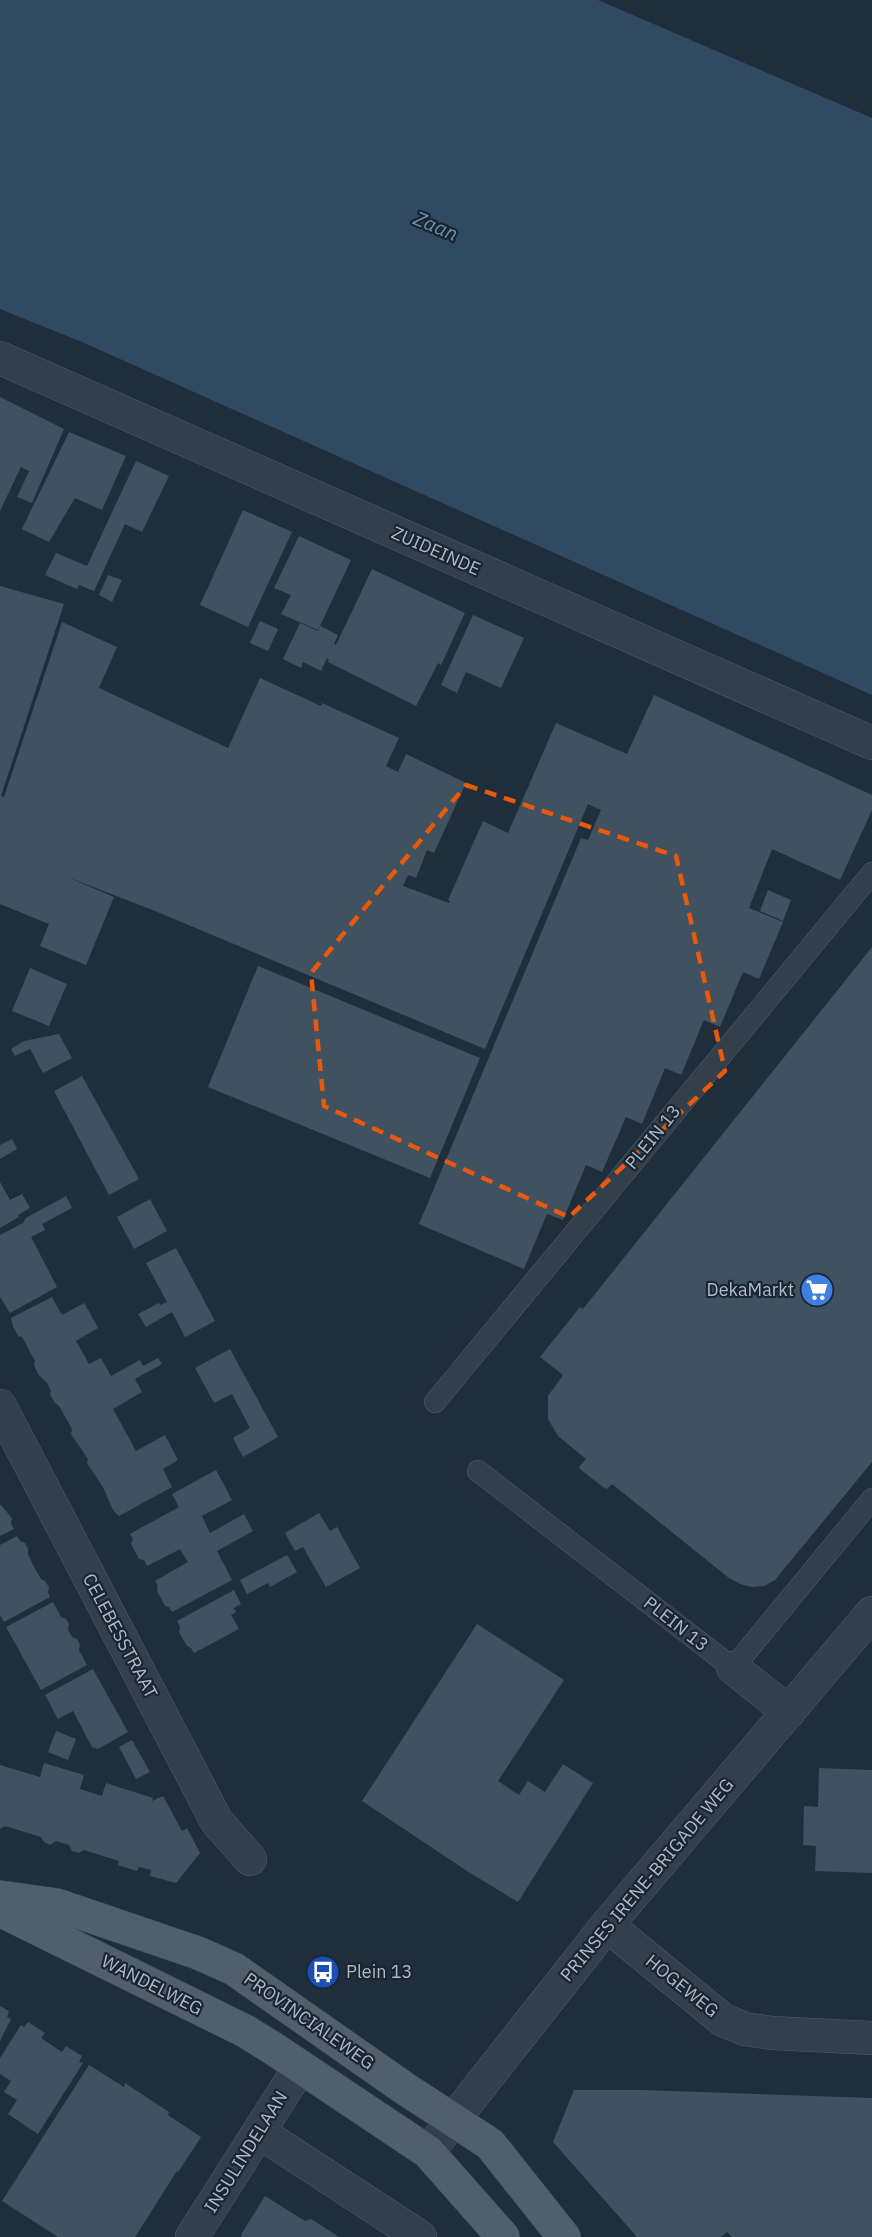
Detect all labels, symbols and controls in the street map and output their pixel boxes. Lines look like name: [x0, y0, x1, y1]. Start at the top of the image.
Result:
water label: Zaan: [409, 204, 462, 247]
street label: ZUIDEINDE: [388, 521, 484, 580]
street label: PLEIN 13: [620, 1100, 686, 1174]
supermarket icon: DekaMarkt: [799, 1272, 835, 1308]
place label: DekaMarkt: [707, 1278, 794, 1301]
street label: CELEBESSTRAAT: [78, 1569, 163, 1702]
street label: PLEIN 13: [639, 1591, 713, 1656]
street label: PRINSES IRENE-BRIGADE WEG: [555, 1773, 738, 1986]
street label: WANDELWEG: [98, 1949, 207, 2020]
street label: HOGEWEG: [641, 1949, 724, 2022]
bus stop icon: Plein 13: [305, 1954, 341, 1990]
place label: Plein 13: [346, 1960, 412, 1983]
street label: PROVINCIALEWEG: [240, 1967, 379, 2074]
street label: INSULINDELAAN: [199, 2086, 292, 2217]

